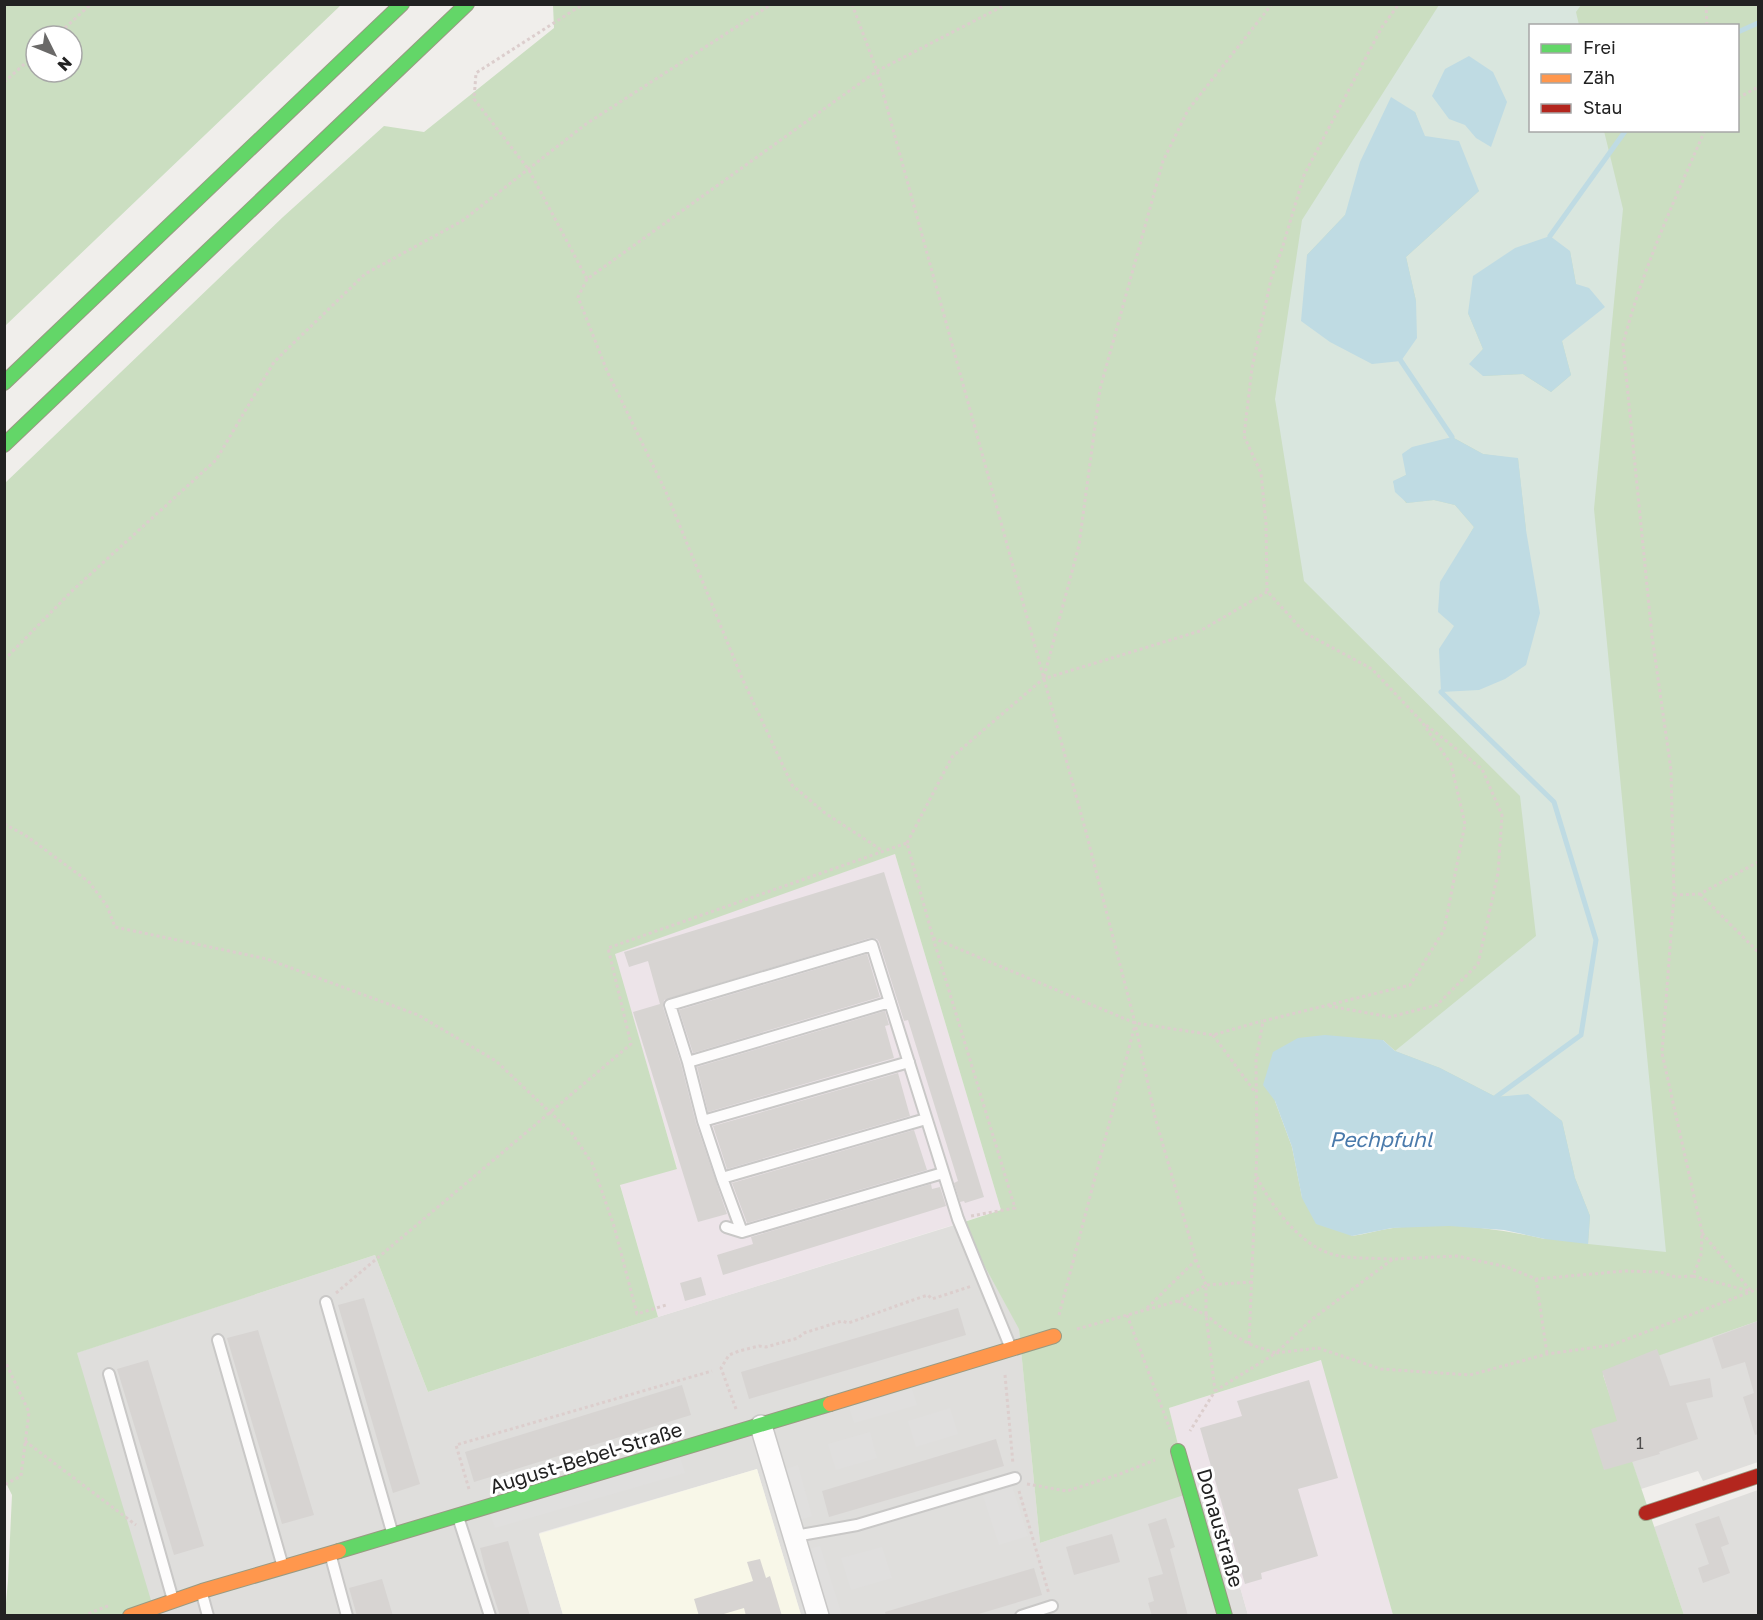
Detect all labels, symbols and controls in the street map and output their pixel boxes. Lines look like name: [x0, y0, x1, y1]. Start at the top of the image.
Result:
north arrow: [24, 24, 84, 84]
legend: [1529, 24, 1739, 132]
text: Frei: [1583, 36, 1616, 58]
text: N: [54, 53, 76, 76]
text: Zäh: [1583, 66, 1615, 88]
text: Stau: [1583, 96, 1622, 118]
water label: Pechpfuhl: [1330, 1126, 1434, 1152]
street label: August-Bebel-Straße: [487, 1416, 685, 1498]
house number: 1: [1636, 1433, 1644, 1453]
street label: Donaustraße: [1193, 1466, 1249, 1590]

